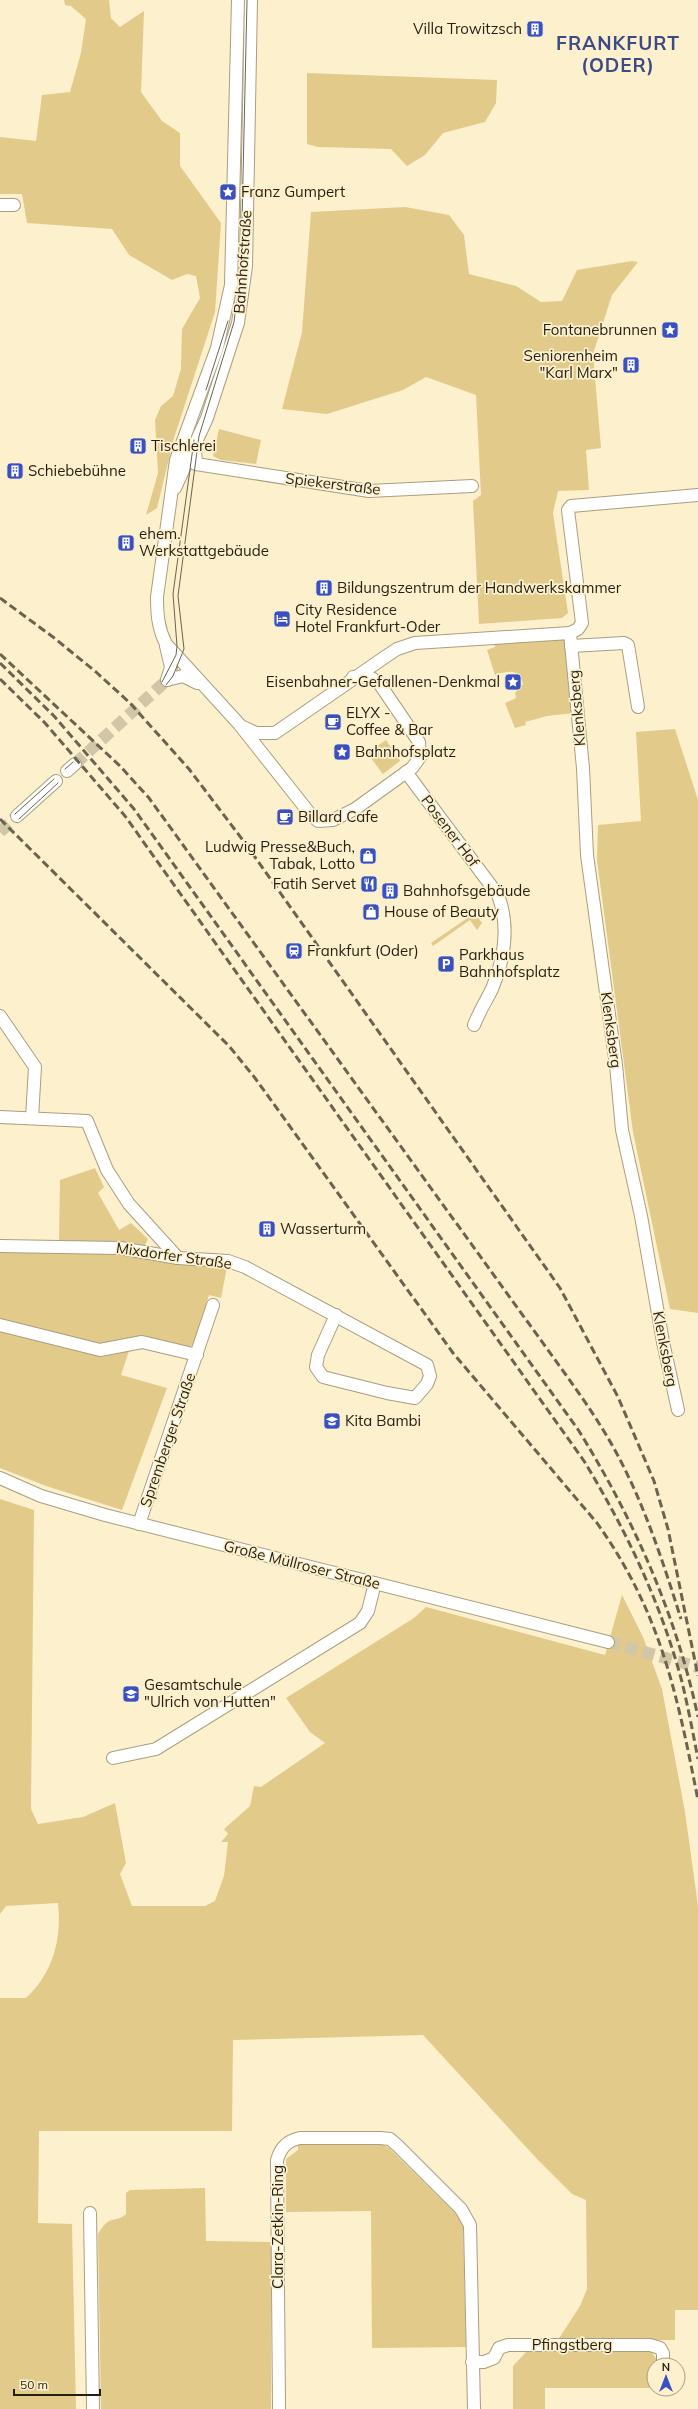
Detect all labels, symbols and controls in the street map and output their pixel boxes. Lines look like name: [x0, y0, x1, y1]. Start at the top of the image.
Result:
place label: Villa Trowitzsch: [413, 19, 522, 38]
building icon: Villa Trowitzsch: [525, 19, 545, 39]
district label: FRANKFURT (ODER): [556, 31, 680, 77]
place icon: Franz Gumpert: [218, 182, 238, 202]
place label: Franz Gumpert: [241, 182, 345, 201]
street label: Bahnhofstraße: [229, 210, 256, 314]
place label: Fontanebrunnen: [543, 320, 657, 339]
place icon: Fontanebrunnen: [660, 320, 680, 340]
place label: Seniorenheim "Karl Marx": [524, 346, 618, 382]
building icon: Seniorenheim "Karl Marx": [621, 355, 641, 375]
building icon: Tischlerei: [128, 436, 148, 456]
place label: Tischlerei: [151, 436, 216, 455]
building icon: Schiebebühne: [5, 461, 25, 481]
place label: Schiebebühne: [28, 461, 126, 480]
street label: Spiekerstraße: [284, 468, 382, 499]
place label: ehem. Werkstattgebäude: [139, 524, 269, 560]
building icon: ehem. Werkstattgebäude: [116, 533, 136, 553]
building icon: Bildungszentrum der Handwerkskammer: [314, 578, 334, 598]
place label: Bildungszentrum der Handwerkskammer: [337, 578, 622, 597]
place label: City Residence Hotel Frankfurt-Oder: [295, 600, 441, 636]
hotel icon: City Residence Hotel Frankfurt-Oder: [272, 609, 292, 629]
street label: Klenksberg: [564, 669, 589, 747]
place label: Eisenbahner-Gefallenen-Denkmal: [266, 672, 500, 691]
place icon: Eisenbahner-Gefallenen-Denkmal: [503, 672, 523, 692]
place label: ELYX - Coffee & Bar: [346, 703, 433, 739]
cafe icon: ELYX - Coffee & Bar: [323, 712, 343, 732]
place icon: Bahnhofsplatz: [332, 742, 352, 762]
place label: Bahnhofsplatz: [355, 742, 456, 761]
street label: Posener Hof: [417, 791, 484, 871]
cafe icon: Billard Cafe: [275, 807, 295, 827]
place label: Billard Cafe: [298, 807, 378, 826]
place label: Ludwig Presse&Buch, Tabak, Lotto: [205, 837, 355, 873]
shop icon: Ludwig Presse&Buch, Tabak, Lotto: [358, 846, 378, 866]
place label: Fatih Servet: [273, 874, 356, 893]
restaurant icon: Fatih Servet: [359, 874, 379, 894]
building icon: Bahnhofsgebäude: [380, 881, 400, 901]
place label: Bahnhofsgebäude: [403, 881, 531, 900]
shop icon: House of Beauty: [361, 902, 381, 922]
place label: House of Beauty: [384, 902, 499, 921]
station icon: Frankfurt (Oder): [284, 941, 304, 961]
place label: Frankfurt (Oder): [307, 941, 419, 960]
place label: Parkhaus Bahnhofsplatz: [459, 945, 560, 981]
parking icon: Parkhaus Bahnhofsplatz: [436, 954, 456, 974]
street label: Klenksberg: [597, 991, 626, 1069]
building icon: Wasserturm: [257, 1219, 277, 1239]
place label: Wasserturm: [280, 1219, 366, 1238]
street label: Mixdorfer Straße: [115, 1238, 233, 1273]
street label: Klenksberg: [649, 1309, 682, 1388]
street label: Spremberger Straße: [136, 1370, 199, 1509]
school or university icon: Kita Bambi: [322, 1411, 342, 1431]
place label: Kita Bambi: [345, 1411, 421, 1430]
street label: Große Müllroser Straße: [222, 1536, 382, 1593]
place label: Gesamtschule "Ulrich von Hutten": [144, 1675, 276, 1711]
school or university icon: Gesamtschule "Ulrich von Hutten": [121, 1684, 141, 1704]
street label: Clara-Zetkin-Ring: [268, 2165, 287, 2289]
street label: Pfingstberg: [532, 2335, 612, 2354]
north arrow: [646, 2357, 686, 2397]
text: N: [662, 2360, 670, 2374]
scale bar: [14, 2371, 100, 2397]
text: 50 m: [20, 2377, 48, 2392]

